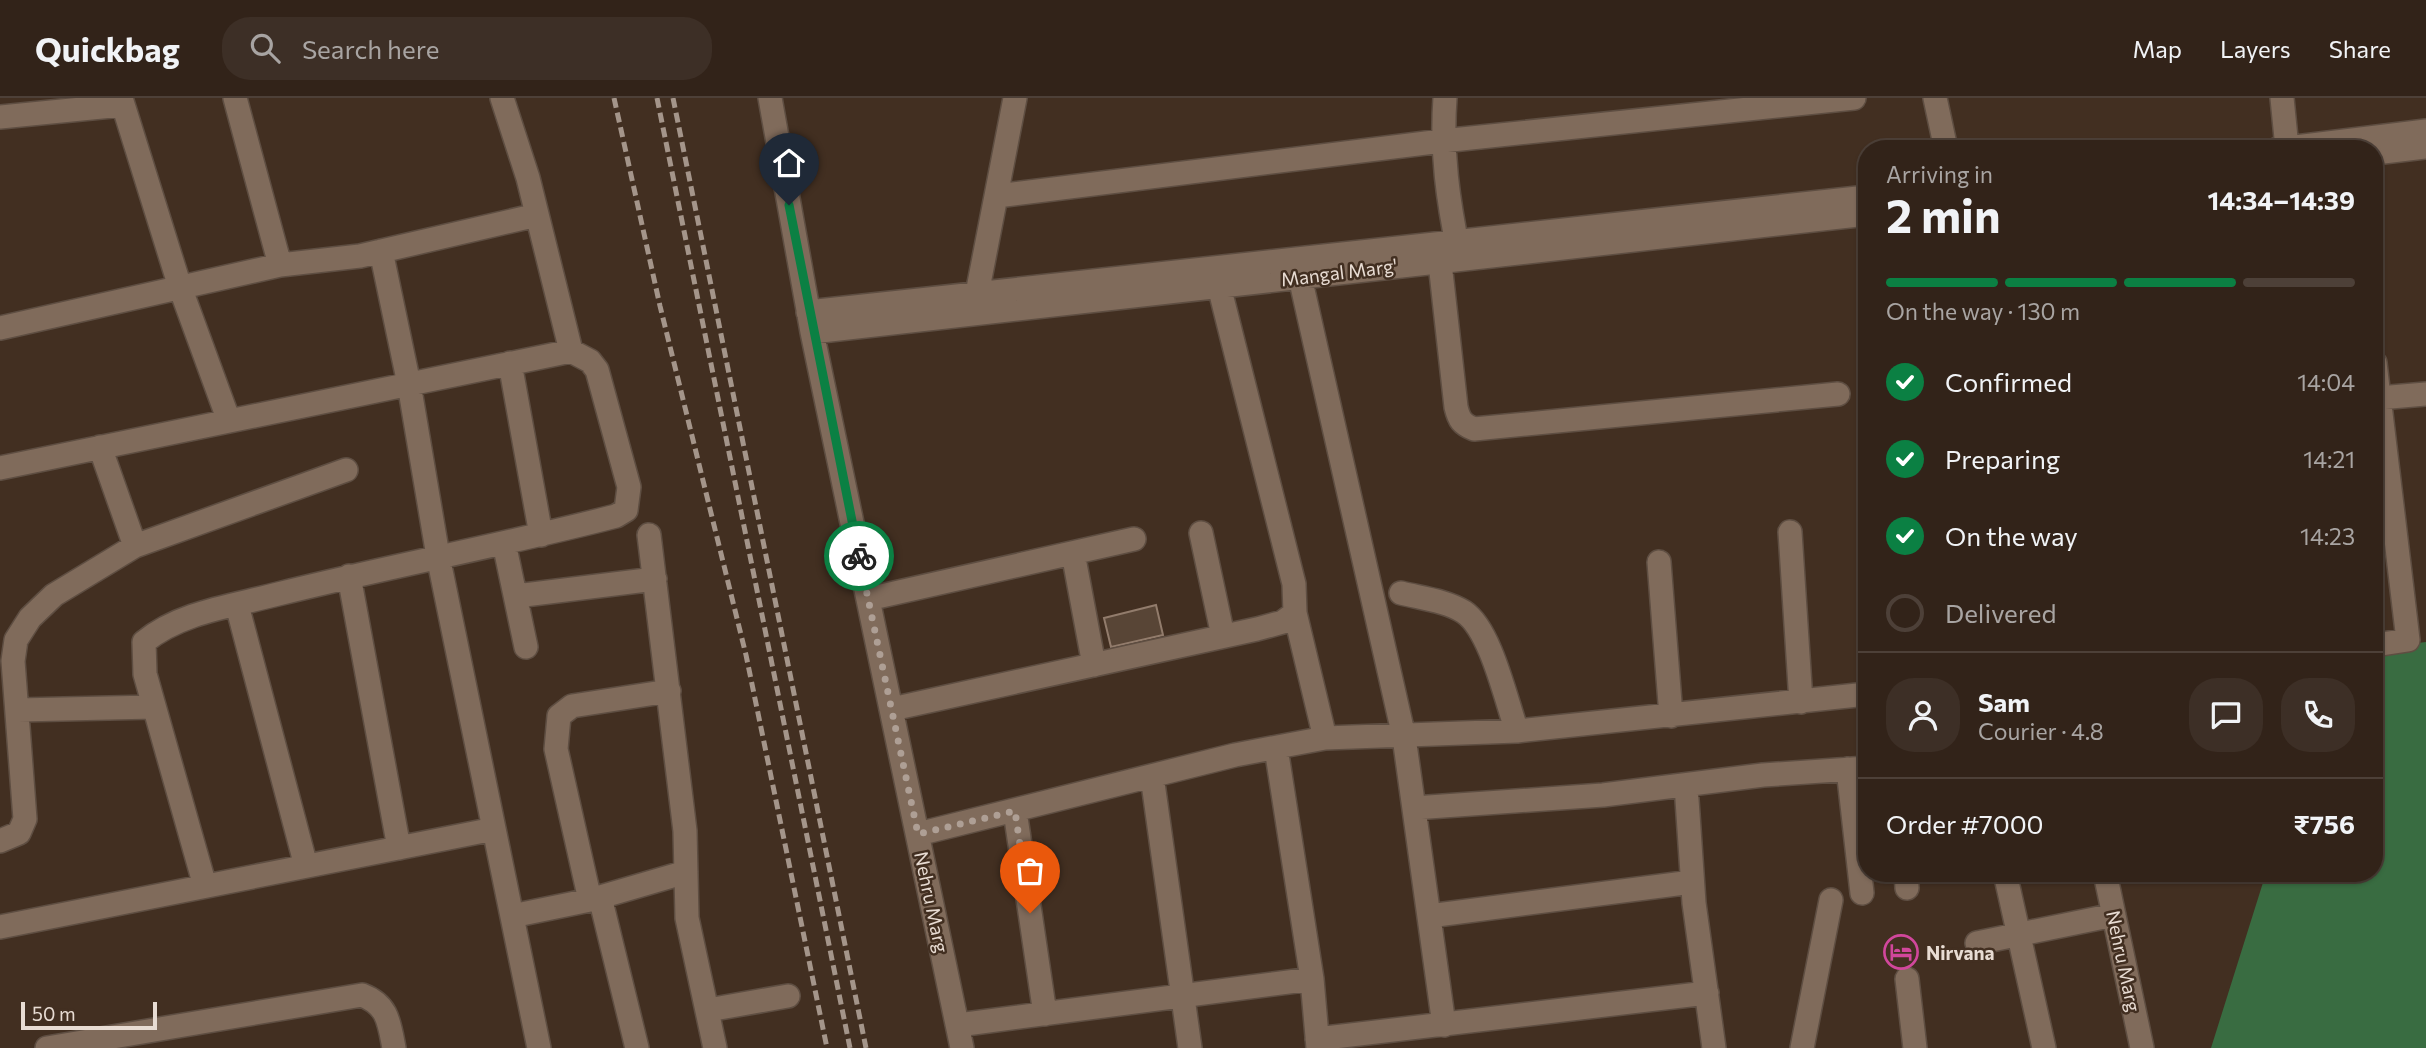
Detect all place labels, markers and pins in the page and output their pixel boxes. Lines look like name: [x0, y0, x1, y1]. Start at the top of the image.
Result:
pin: [759, 133, 819, 205]
pin: [1000, 841, 1060, 913]
hotel icon: Nirvana: [1882, 933, 1920, 971]
place label: Nirvana: [1926, 941, 1995, 964]

